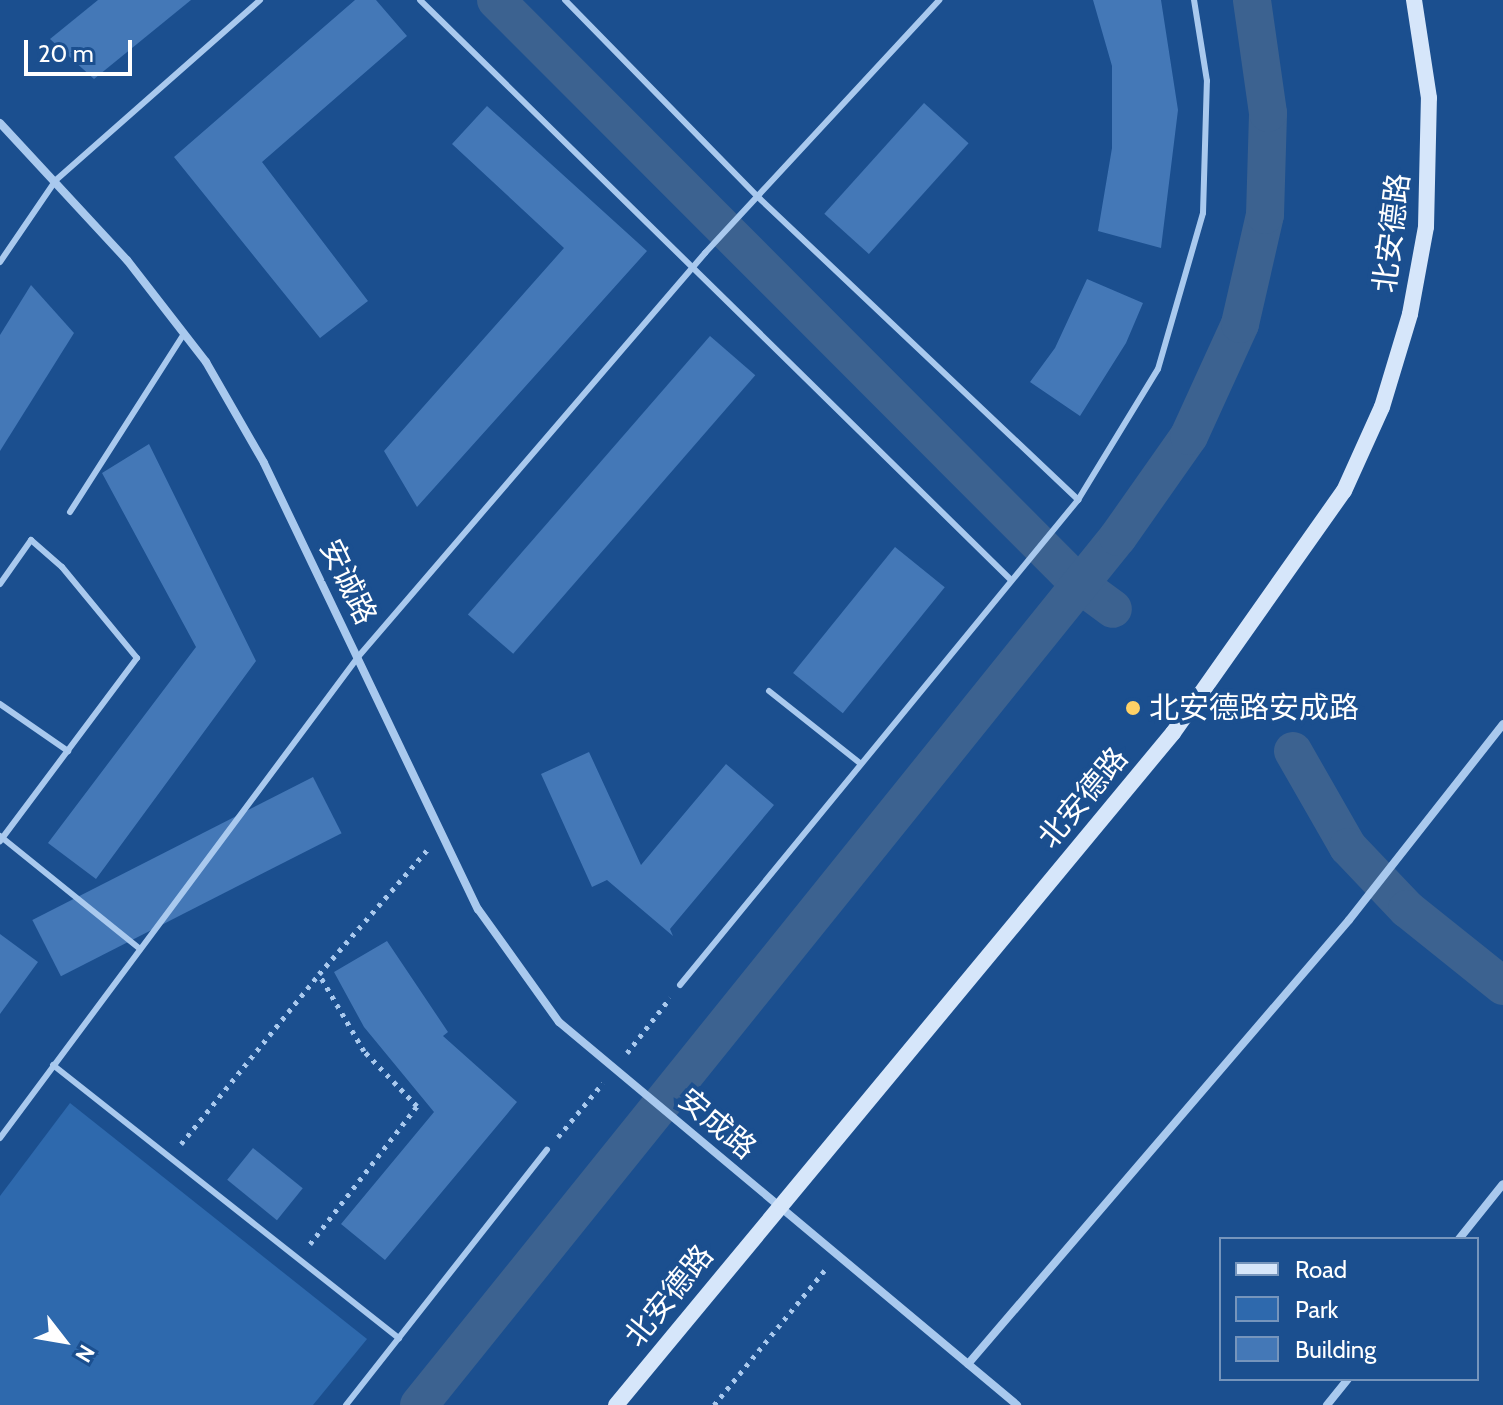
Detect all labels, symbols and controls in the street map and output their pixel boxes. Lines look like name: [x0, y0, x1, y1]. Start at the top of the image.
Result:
scale bar: [28, 24, 136, 74]
text: 20 m: [38, 39, 94, 68]
street label: 北安德路: [1367, 171, 1417, 295]
street label: 安诚路: [312, 534, 384, 630]
place label: 北安德路安成路: [1149, 690, 1359, 726]
marker: 北安德路安成路: [1124, 699, 1142, 717]
street label: 北安德路: [1031, 740, 1135, 856]
street label: 安成路: [671, 1081, 763, 1167]
legend: [1219, 1237, 1479, 1381]
street label: 北安德路: [617, 1238, 721, 1354]
text: Road: [1295, 1255, 1347, 1284]
text: Park: [1295, 1295, 1338, 1324]
north arrow: [24, 1301, 104, 1381]
text: Building: [1295, 1335, 1376, 1364]
text: N: [69, 1340, 101, 1367]

